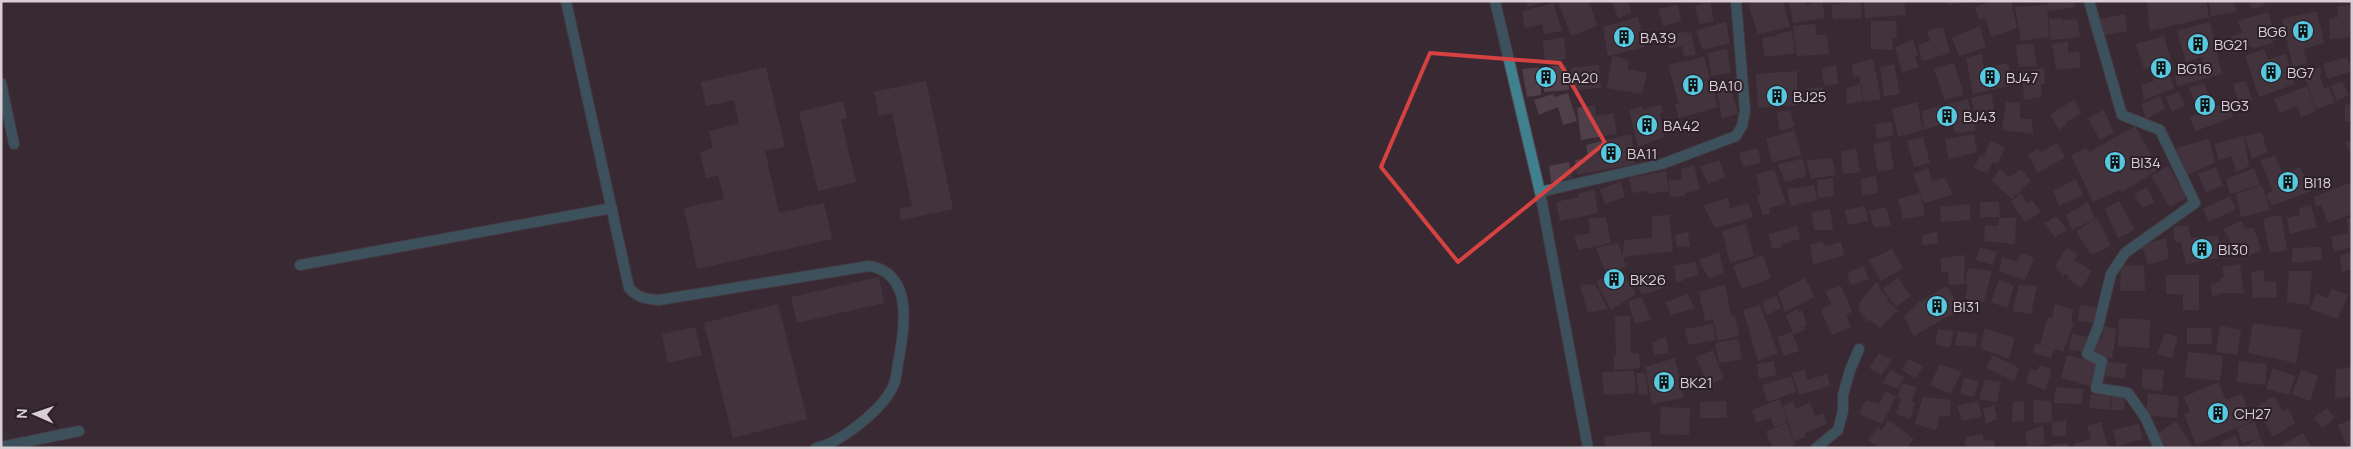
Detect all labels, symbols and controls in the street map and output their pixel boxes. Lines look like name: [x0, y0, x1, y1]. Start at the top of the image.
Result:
building icon: BG6: [2291, 19, 2315, 43]
place label: BG6: [2258, 21, 2287, 42]
building icon: BA39: [1612, 25, 1636, 49]
place label: BA39: [1640, 27, 1676, 48]
building icon: BG21: [2186, 32, 2210, 56]
place label: BG21: [2214, 34, 2248, 55]
building icon: BG16: [2149, 56, 2173, 80]
place label: BG16: [2177, 58, 2212, 79]
building icon: BG7: [2259, 60, 2283, 84]
place label: BG7: [2287, 62, 2314, 83]
building icon: BA20: [1534, 65, 1558, 89]
building icon: BJ47: [1978, 65, 2002, 89]
place label: BA20: [1562, 67, 1598, 88]
place label: BJ47: [2006, 67, 2038, 88]
building icon: BA10: [1681, 73, 1705, 97]
place label: BA10: [1709, 75, 1743, 96]
building icon: BJ25: [1765, 84, 1789, 108]
place label: BJ25: [1793, 86, 1826, 107]
building icon: BG3: [2193, 93, 2217, 117]
place label: BG3: [2221, 95, 2249, 116]
building icon: BJ43: [1935, 104, 1959, 128]
place label: BJ43: [1963, 106, 1996, 127]
building icon: BA42: [1635, 113, 1659, 137]
place label: BA42: [1663, 115, 1700, 136]
building icon: BA11: [1599, 141, 1623, 165]
place label: BA11: [1627, 143, 1657, 164]
building icon: BI34: [2103, 150, 2127, 174]
place label: BI34: [2131, 152, 2161, 173]
building icon: BI18: [2276, 170, 2300, 194]
place label: BI18: [2304, 172, 2331, 193]
building icon: BI30: [2190, 237, 2214, 261]
place label: BI30: [2218, 239, 2248, 260]
building icon: BK26: [1602, 267, 1626, 291]
place label: BK26: [1630, 269, 1666, 290]
building icon: BI31: [1925, 294, 1949, 318]
place label: BI31: [1953, 296, 1980, 317]
building icon: BK21: [1652, 370, 1676, 394]
place label: BK21: [1680, 372, 1713, 393]
north arrow: [10, 389, 60, 439]
building icon: CH27: [2206, 401, 2230, 425]
place label: CH27: [2234, 403, 2271, 424]
text: N: [12, 408, 31, 419]

